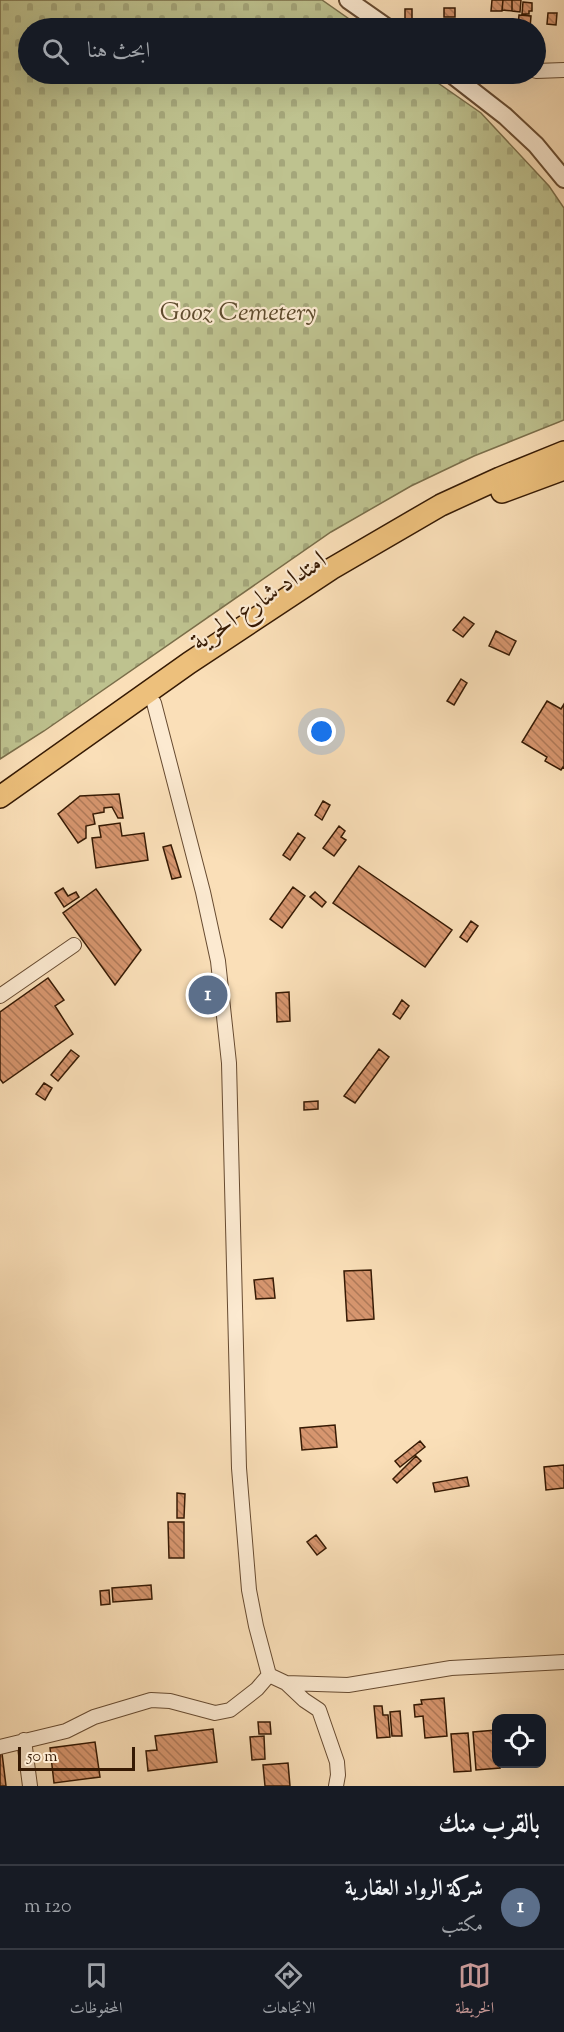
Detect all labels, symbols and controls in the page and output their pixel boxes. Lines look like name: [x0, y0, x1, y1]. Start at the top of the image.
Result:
search box: [18, 18, 546, 84]
icon: search: [39, 35, 72, 68]
text: ابحث هنا: [87, 36, 150, 68]
park label: Gooz Cemetery: [160, 295, 316, 332]
street label: امتداد شارع الحرية: [184, 543, 335, 662]
your location: [307, 717, 336, 746]
pin: 1: [188, 972, 228, 1018]
map controls: [492, 1714, 546, 1768]
button: locate: [492, 1714, 546, 1768]
scale bar: [18, 1744, 135, 1772]
text: 50 m: [27, 1746, 58, 1769]
text: بالقرب منك: [438, 1807, 540, 1844]
text: شركة الرواد العقارية: [345, 1874, 483, 1906]
text: 120 m: [24, 1893, 72, 1922]
text: 1: [517, 1893, 524, 1922]
text: مكتب: [441, 1912, 483, 1941]
tab: المحفوظات: [70, 1959, 123, 2023]
tab: الاتجاهات: [262, 1959, 316, 2023]
tab: الخريطة: [455, 1959, 494, 2023]

